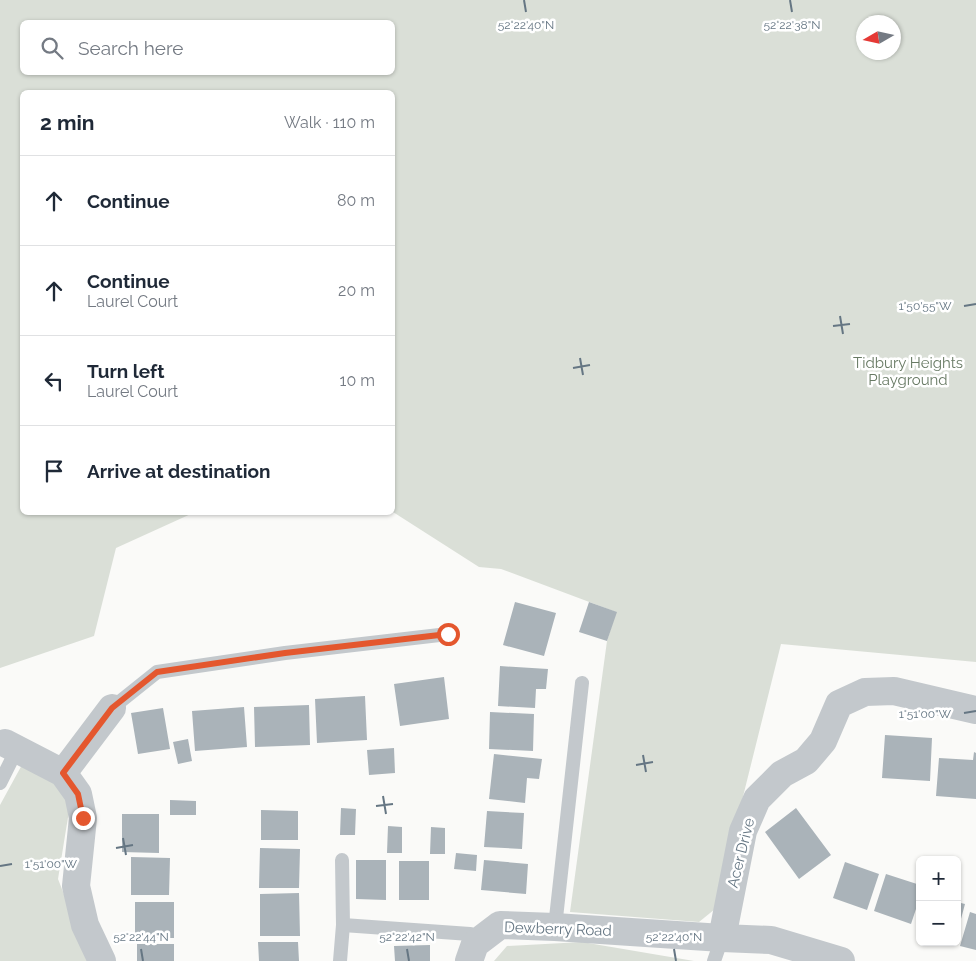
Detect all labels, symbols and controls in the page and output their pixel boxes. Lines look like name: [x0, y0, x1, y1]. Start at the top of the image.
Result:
north arrow: [856, 15, 901, 60]
text: 52°22'40"N: [498, 18, 554, 32]
text: 52°22'38"N: [764, 18, 820, 32]
search box: [20, 20, 395, 75]
icon: search: [38, 34, 66, 62]
text: Search here: [78, 37, 184, 59]
text: 2 min: [40, 110, 94, 135]
text: Walk · 110 m: [284, 113, 375, 132]
icon: ahead: [40, 187, 68, 215]
text: Continue: [87, 190, 170, 212]
text: 80 m: [337, 191, 375, 210]
text: Continue: [87, 270, 170, 292]
icon: ahead: [40, 277, 68, 305]
text: 20 m: [338, 281, 375, 300]
text: Laurel Court: [87, 292, 178, 311]
text: 1°50'55"W: [899, 299, 952, 313]
park label: Tidbury Heights Playground: [853, 354, 963, 389]
text: Turn left: [87, 360, 164, 382]
icon: left: [40, 367, 68, 395]
text: 10 m: [340, 371, 375, 390]
text: Laurel Court: [87, 382, 178, 401]
icon: arrive: [40, 457, 68, 485]
text: Arrive at destination: [87, 460, 271, 482]
route start: [437, 623, 460, 646]
text: 1°51'00"W: [899, 707, 952, 721]
route end: [72, 807, 95, 830]
street label: Acer Drive: [724, 816, 758, 890]
map controls: [916, 856, 961, 946]
button: +: [916, 856, 961, 901]
text: 1°51'00"W: [25, 857, 78, 871]
button: −: [916, 901, 961, 946]
street label: Dewberry Road: [504, 918, 612, 940]
text: 52°22'44"N: [113, 930, 169, 944]
text: 52°22'42"N: [379, 930, 435, 944]
text: 52°22'40"N: [646, 930, 702, 944]

